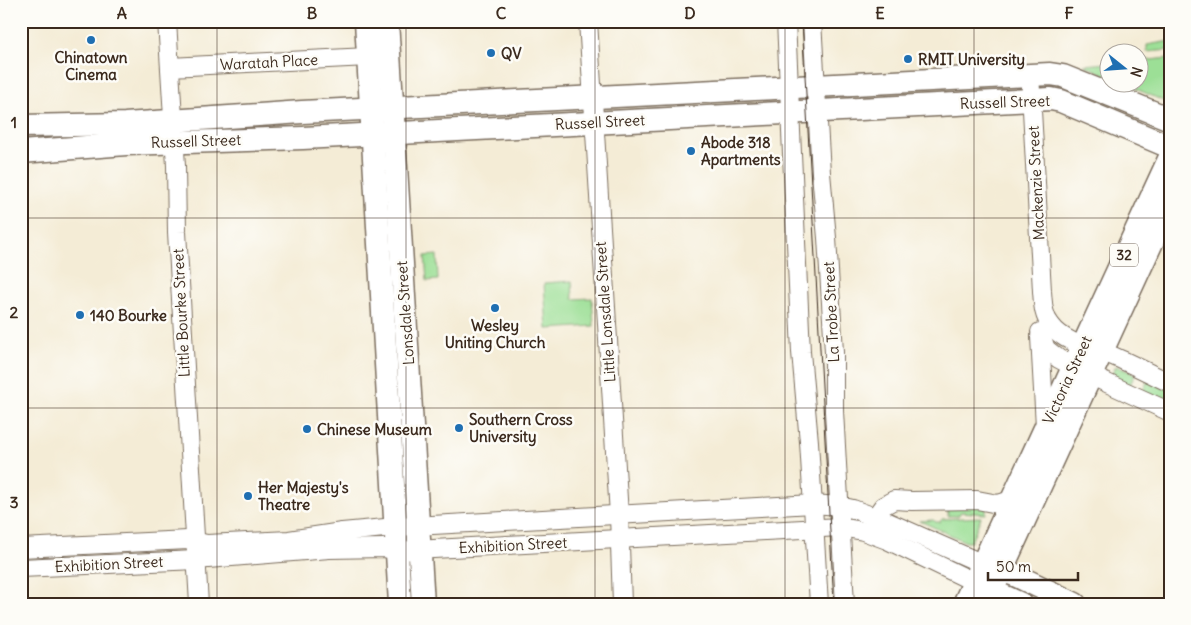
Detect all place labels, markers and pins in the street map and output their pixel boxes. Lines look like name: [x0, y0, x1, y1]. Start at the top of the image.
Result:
marker: Chinatown Cinema: [85, 34, 97, 46]
place label: QV: [501, 44, 522, 63]
marker: QV: [485, 47, 497, 59]
place label: Chinatown Cinema: [54, 48, 128, 84]
place label: RMIT University: [918, 50, 1025, 70]
marker: RMIT University: [902, 53, 914, 65]
place label: Abode 318 Apartments: [701, 133, 781, 170]
marker: Abode 318 Apartments: [685, 145, 697, 157]
marker: Wesley Uniting Church: [489, 302, 501, 314]
place label: 140 Bourke: [90, 306, 167, 325]
marker: 140 Bourke: [74, 309, 86, 321]
place label: Wesley Uniting Church: [445, 316, 546, 353]
place label: Southern Cross University: [469, 410, 573, 447]
place label: Chinese Museum: [317, 420, 432, 439]
marker: Southern Cross University: [453, 422, 465, 434]
marker: Chinese Museum: [301, 423, 313, 435]
place label: Her Majesty's Theatre: [258, 478, 349, 514]
marker: Her Majesty's Theatre: [242, 490, 254, 502]

